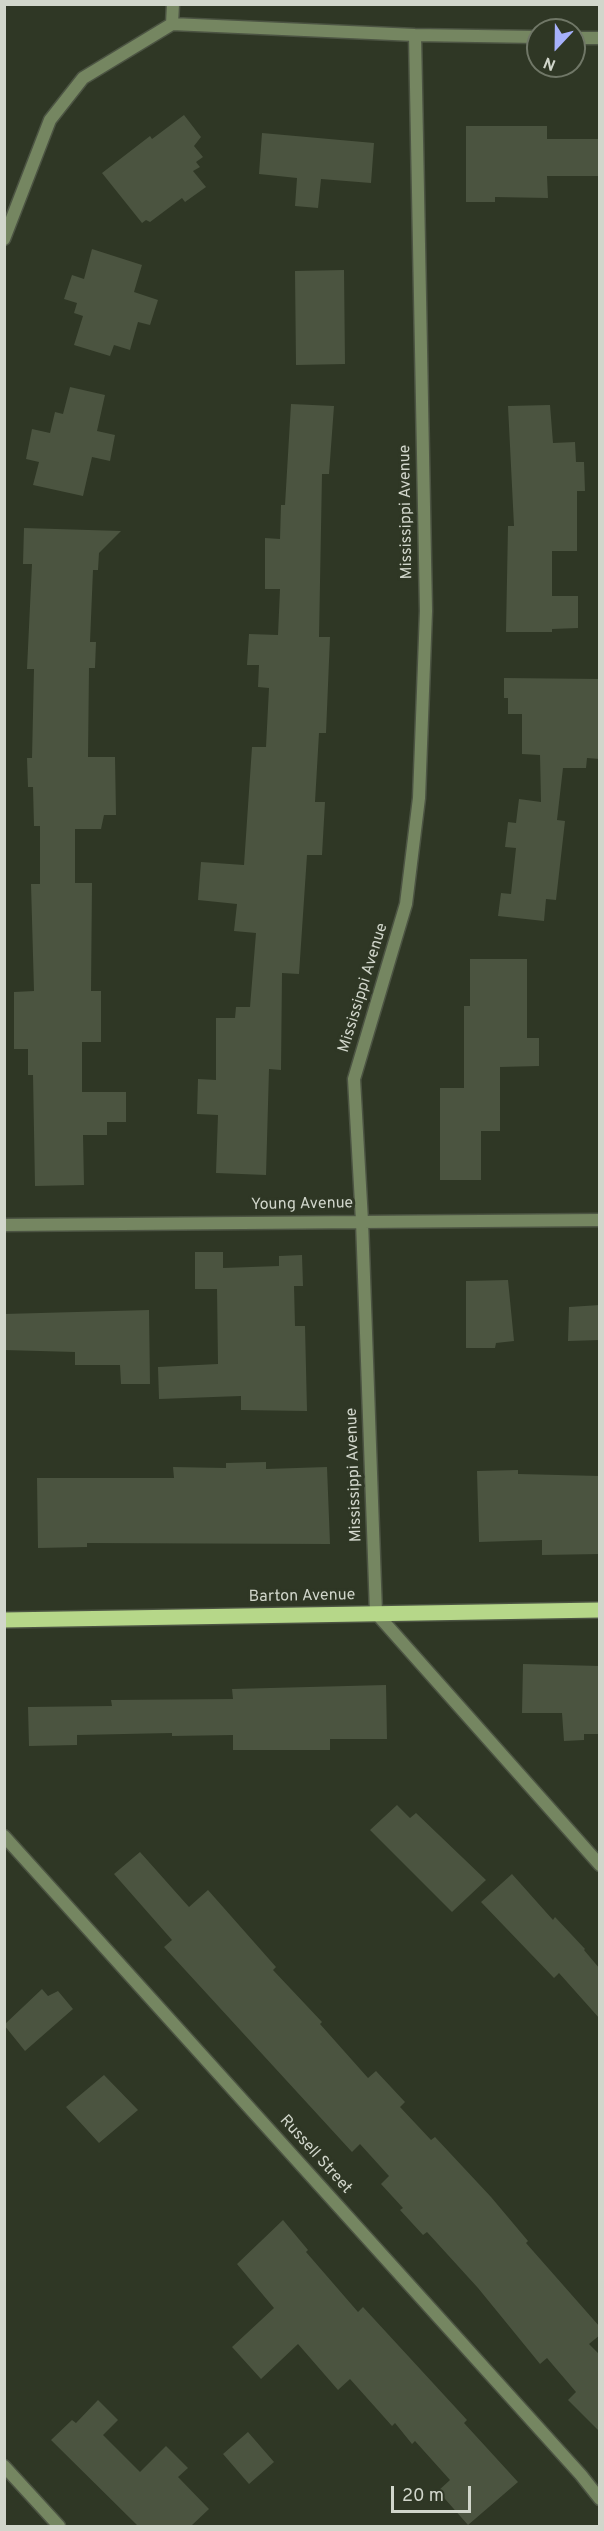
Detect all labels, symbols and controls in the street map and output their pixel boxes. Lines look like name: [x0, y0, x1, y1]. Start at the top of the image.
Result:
north arrow: [526, 18, 586, 78]
text: N: [541, 51, 559, 74]
street label: Mississippi Avenue: [396, 445, 418, 579]
street label: Mississippi Avenue: [335, 921, 393, 1055]
street label: Young Avenue: [251, 1195, 353, 1215]
street label: Mississippi Avenue: [343, 1408, 367, 1542]
street label: Barton Avenue: [248, 1586, 356, 1608]
street label: Russell Street: [275, 2112, 355, 2198]
scale bar: [394, 2474, 474, 2512]
text: 20 m: [402, 2485, 444, 2508]

